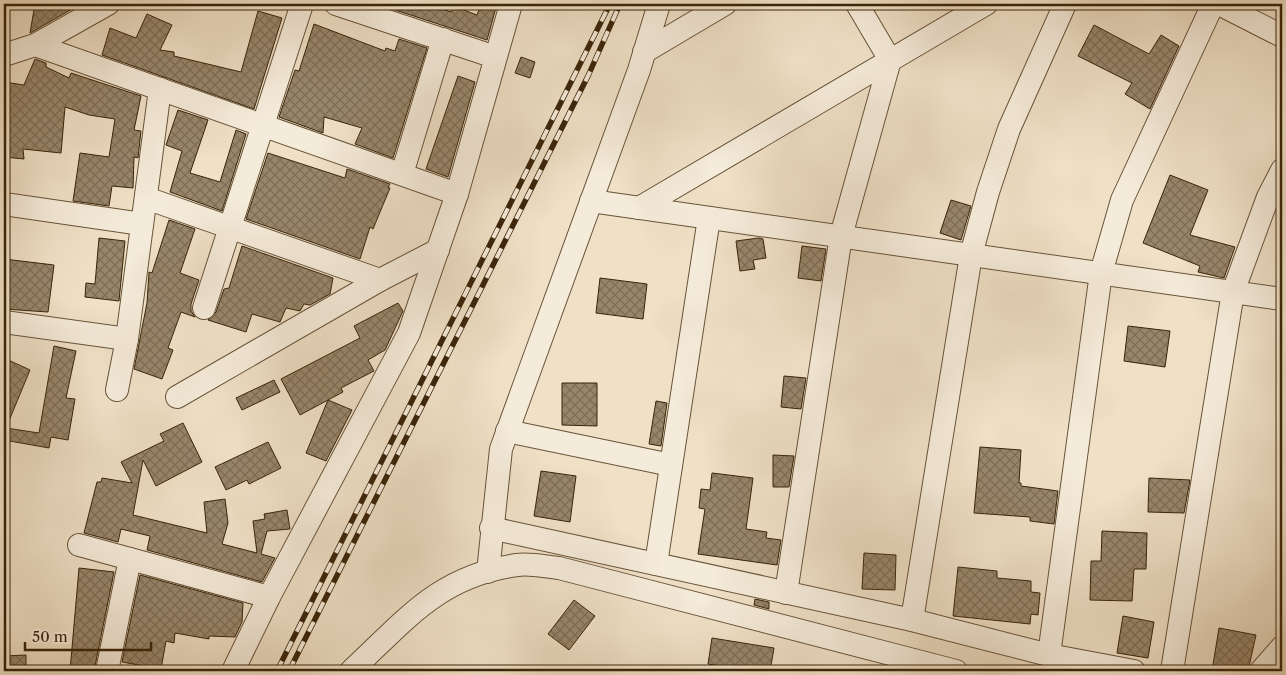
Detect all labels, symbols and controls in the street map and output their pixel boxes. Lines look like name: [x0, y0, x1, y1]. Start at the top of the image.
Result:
scale bar: [25, 620, 151, 652]
text: 50 m: [32, 627, 68, 646]

